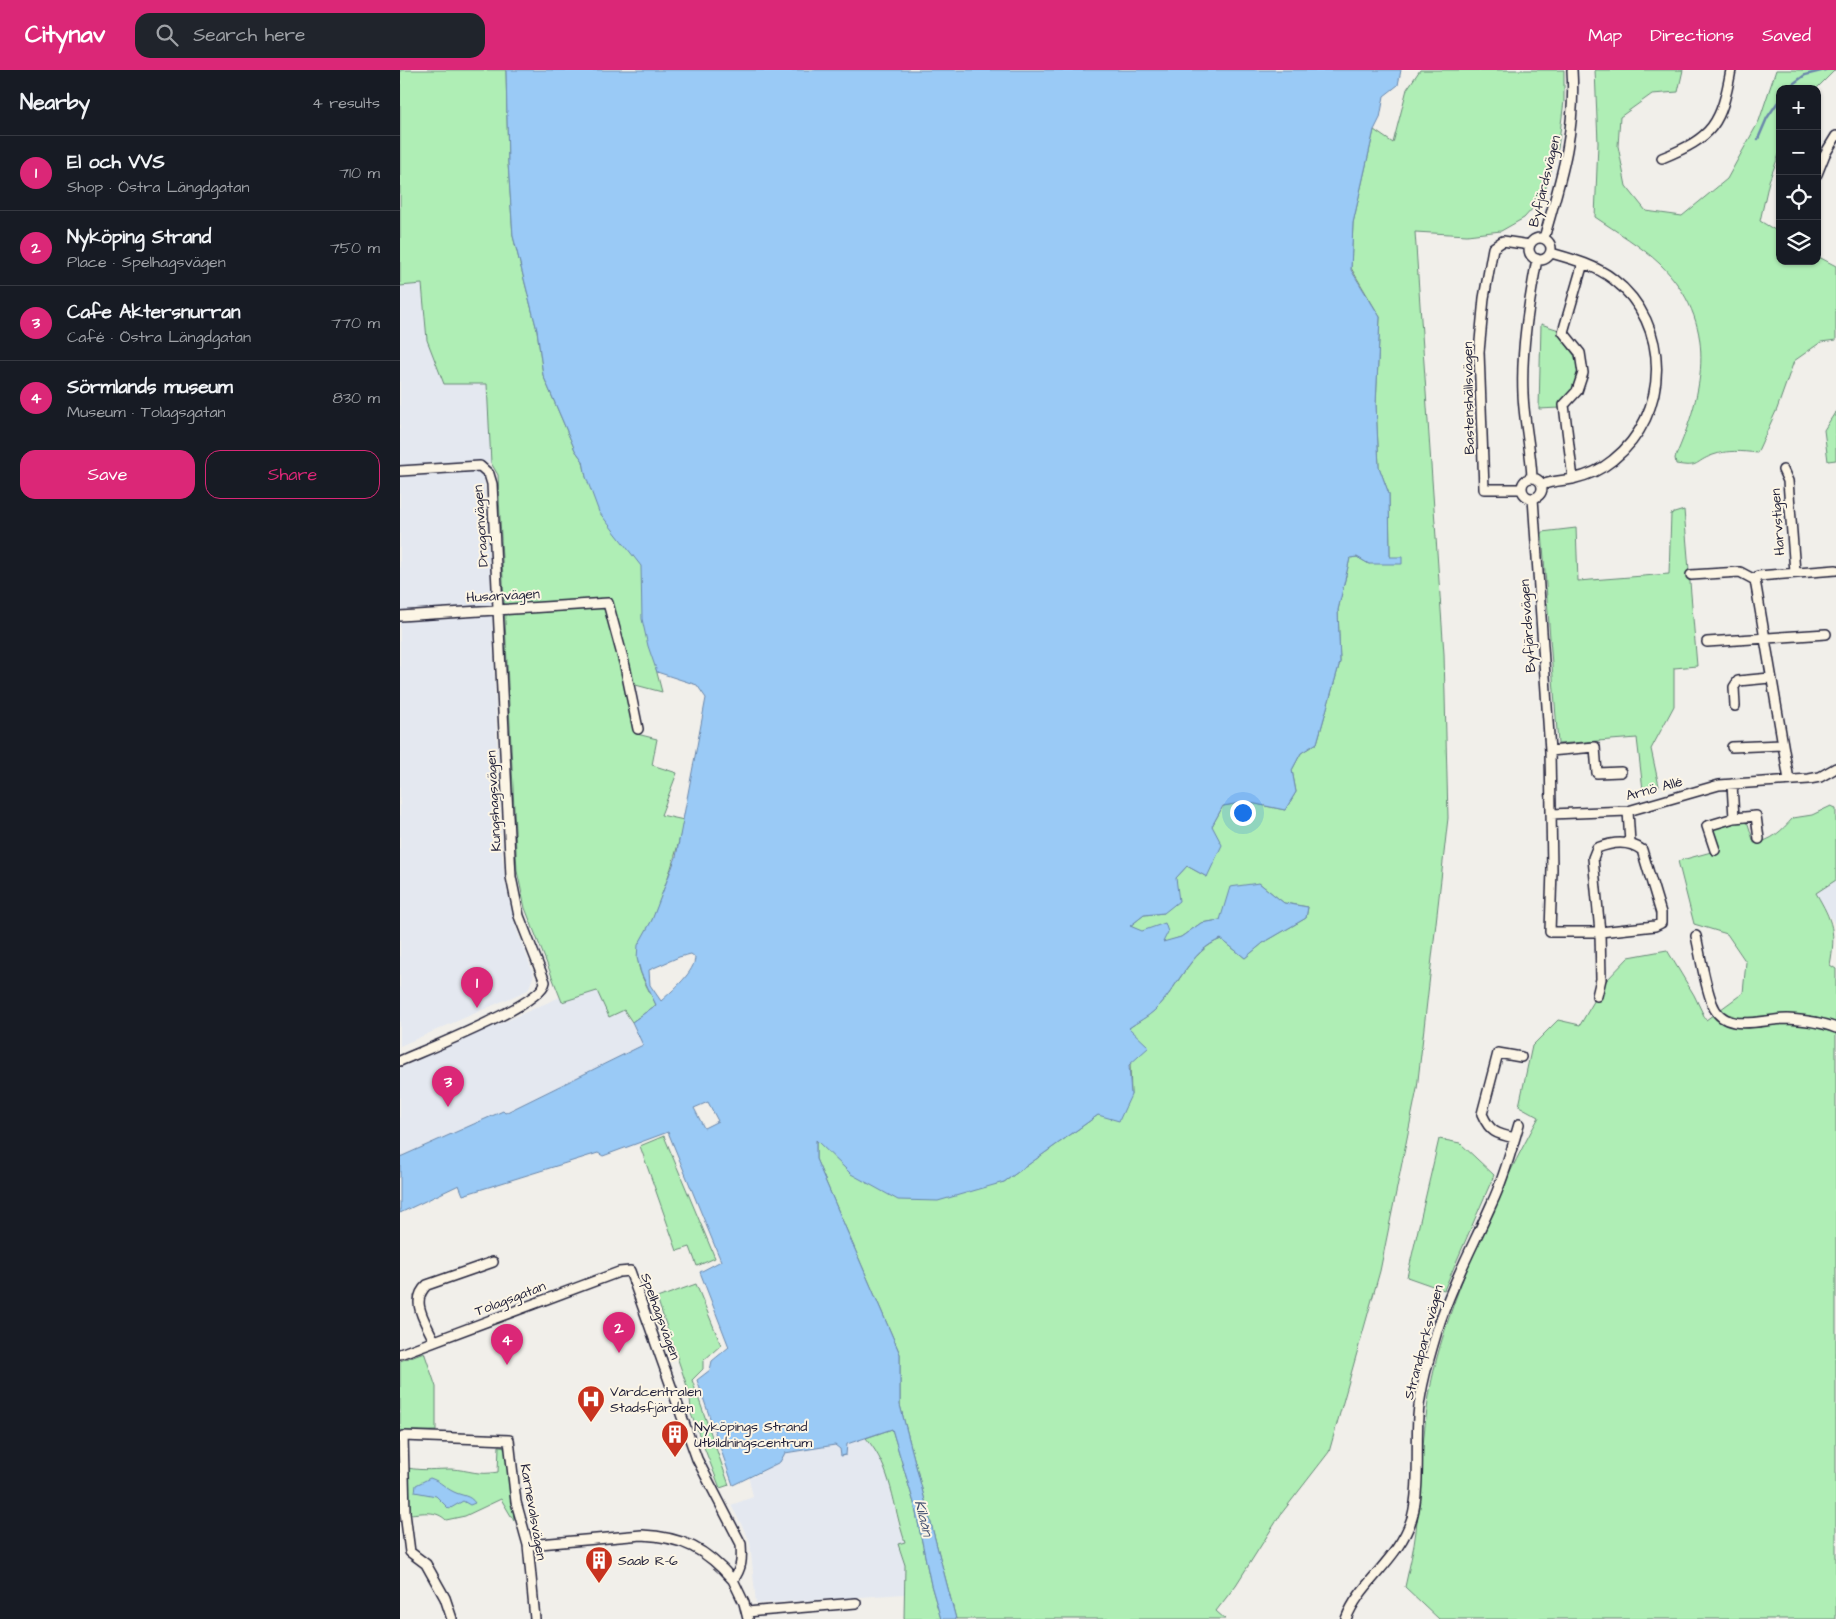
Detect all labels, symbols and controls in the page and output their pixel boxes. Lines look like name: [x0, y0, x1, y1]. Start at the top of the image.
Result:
search box: [135, 13, 485, 58]
text: Citynav: [25, 18, 105, 52]
icon: search: [153, 21, 181, 49]
text: Search here: [193, 22, 305, 49]
text: Map: [1588, 23, 1622, 48]
text: Directions: [1650, 23, 1734, 48]
text: Saved: [1762, 23, 1811, 48]
map controls: [1776, 85, 1821, 265]
button: +: [1776, 85, 1821, 130]
text: Nearby: [20, 88, 90, 117]
text: 4 results: [312, 92, 380, 114]
button: −: [1776, 130, 1821, 175]
street label: Byfjärdsvägen: [1524, 133, 1566, 229]
text: El och VVS: [67, 149, 165, 176]
text: 1: [35, 162, 37, 184]
text: 710 m: [339, 162, 380, 184]
button: locate: [1776, 175, 1821, 220]
text: Shop · Östra Längdgatan: [67, 176, 249, 198]
button: layers: [1776, 220, 1821, 265]
text: Nyköping Strand: [67, 224, 211, 251]
text: 2: [31, 237, 41, 259]
text: 750 m: [330, 237, 380, 259]
text: Place · Spelhagsvägen: [67, 251, 226, 273]
text: Cafe Aktersnurran: [67, 299, 240, 326]
text: 3: [32, 312, 40, 334]
text: 770 m: [331, 312, 380, 334]
text: Café · Östra Längdgatan: [67, 326, 251, 348]
street label: Bastenshällsvägen: [1458, 341, 1480, 455]
text: Sörmlands museum: [67, 374, 233, 401]
text: 4: [31, 387, 41, 409]
text: 830 m: [333, 387, 380, 409]
text: Museum · Tolagsgatan: [67, 401, 226, 423]
button: Save: [20, 450, 195, 499]
button: Share: [205, 450, 380, 499]
street label: Dragonvägen: [468, 484, 494, 568]
street label: Harvstigen: [1766, 488, 1790, 556]
street label: Byfjärdsvägen: [1515, 579, 1541, 673]
street label: Husarvägen: [466, 584, 540, 608]
street label: Kungshagsvägen: [481, 750, 507, 852]
street label: Arnö Allé: [1624, 772, 1685, 806]
your location: [1230, 800, 1256, 826]
pin: 1: [461, 967, 493, 1008]
pin: 3: [432, 1066, 464, 1107]
street label: Spelhagsvägen: [635, 1270, 685, 1363]
street label: Tolagsgatan: [472, 1276, 549, 1322]
street label: Strandparksvägen: [1399, 1283, 1449, 1402]
pin: 2: [603, 1312, 635, 1353]
pin: 4: [491, 1324, 523, 1365]
place label: Vårdcentralen Stadsfjärden: [610, 1382, 702, 1418]
hospital icon: Vårdcentralen Stadsfjärden: [576, 1384, 606, 1423]
place label: Nyköpings Strand Utbildningscentrum: [694, 1417, 812, 1453]
building icon: Nyköpings Strand Utbildningscentrum: [660, 1419, 690, 1458]
street label: Karnevalsvägen: [515, 1462, 551, 1562]
water label: Kilaån: [909, 1498, 938, 1540]
building icon: Saab R-6: [584, 1545, 614, 1584]
place label: Saab R-6: [618, 1551, 678, 1571]

